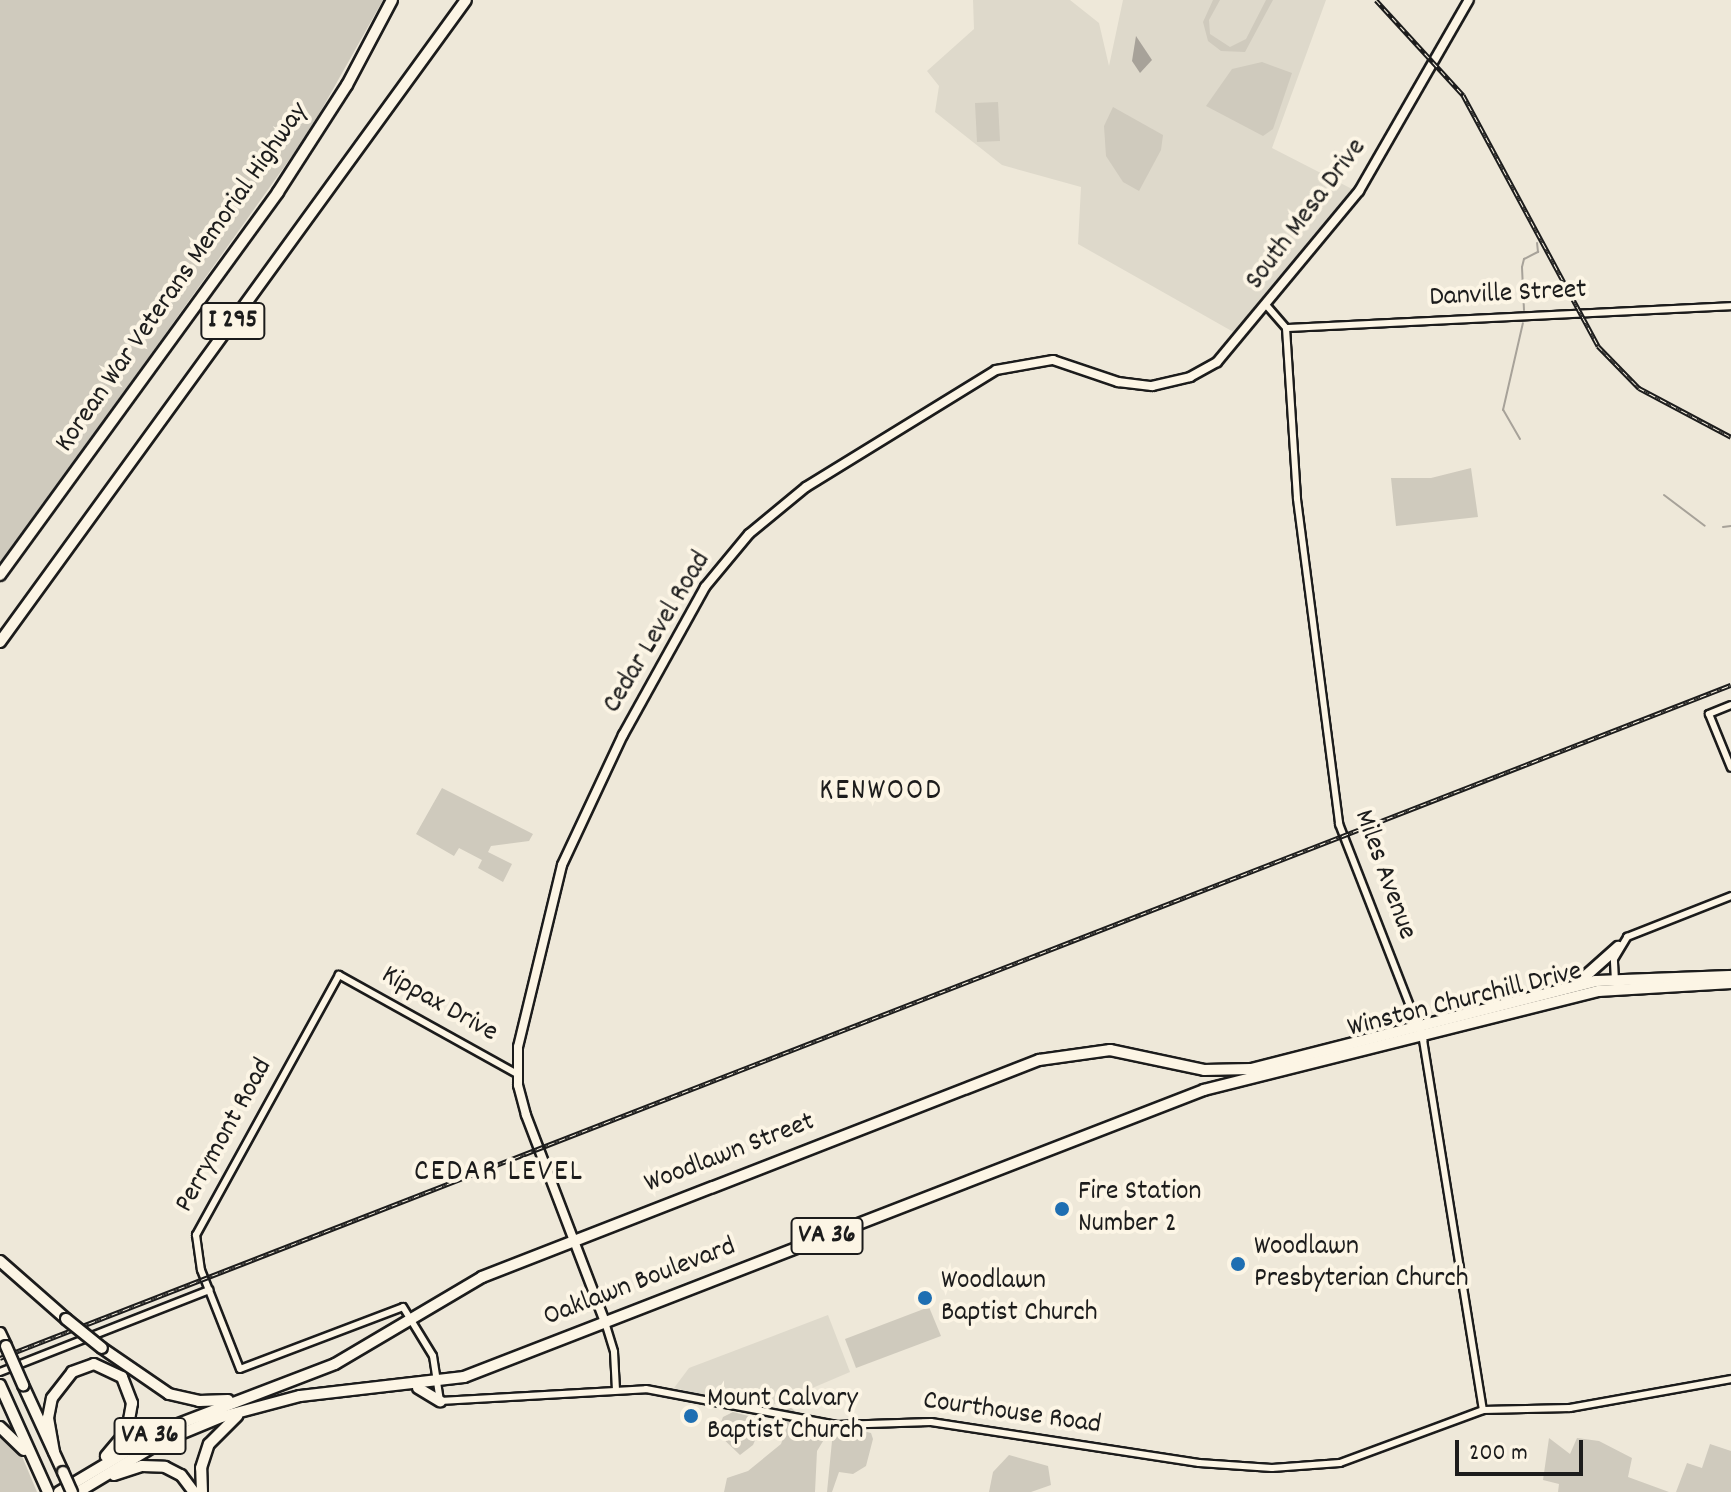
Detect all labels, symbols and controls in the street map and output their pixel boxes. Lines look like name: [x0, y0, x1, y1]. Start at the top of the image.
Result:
street label: Korean War Veterans Memorial Highway: [49, 97, 317, 459]
street label: South Mesa Drive: [1239, 133, 1375, 297]
street label: Danville Street: [1429, 274, 1587, 316]
road number: I 295: [199, 299, 267, 343]
street label: Cedar Level Road: [597, 546, 719, 720]
district label: KENWOOD: [819, 775, 943, 811]
street label: Miles Avenue: [1345, 806, 1423, 944]
street label: Winston Churchill Drive: [1344, 956, 1586, 1046]
street label: Kippax Drive: [375, 959, 503, 1051]
street label: Perrymont Road: [169, 1053, 281, 1219]
street label: Woodlawn Street: [640, 1106, 820, 1202]
district label: CEDAR LEVEL: [414, 1156, 584, 1192]
place label: Fire Station Number 2: [1078, 1176, 1201, 1242]
marker: Fire Station Number 2: [1053, 1200, 1071, 1218]
road number: VA 36: [789, 1214, 865, 1258]
street label: Oaklawn Boulevard: [539, 1231, 741, 1335]
place label: Woodlawn Presbyterian Church: [1254, 1231, 1469, 1297]
marker: Woodlawn Presbyterian Church: [1229, 1255, 1247, 1273]
place label: Woodlawn Baptist Church: [941, 1265, 1097, 1331]
marker: Woodlawn Baptist Church: [916, 1289, 934, 1307]
place label: Mount Calvary Baptist Church: [707, 1383, 863, 1449]
street label: Courthouse Road: [921, 1385, 1103, 1443]
marker: Mount Calvary Baptist Church: [682, 1407, 700, 1425]
road number: VA 36: [112, 1414, 188, 1458]
scale bar: [1459, 1424, 1587, 1474]
text: 200 m: [1469, 1437, 1528, 1471]

